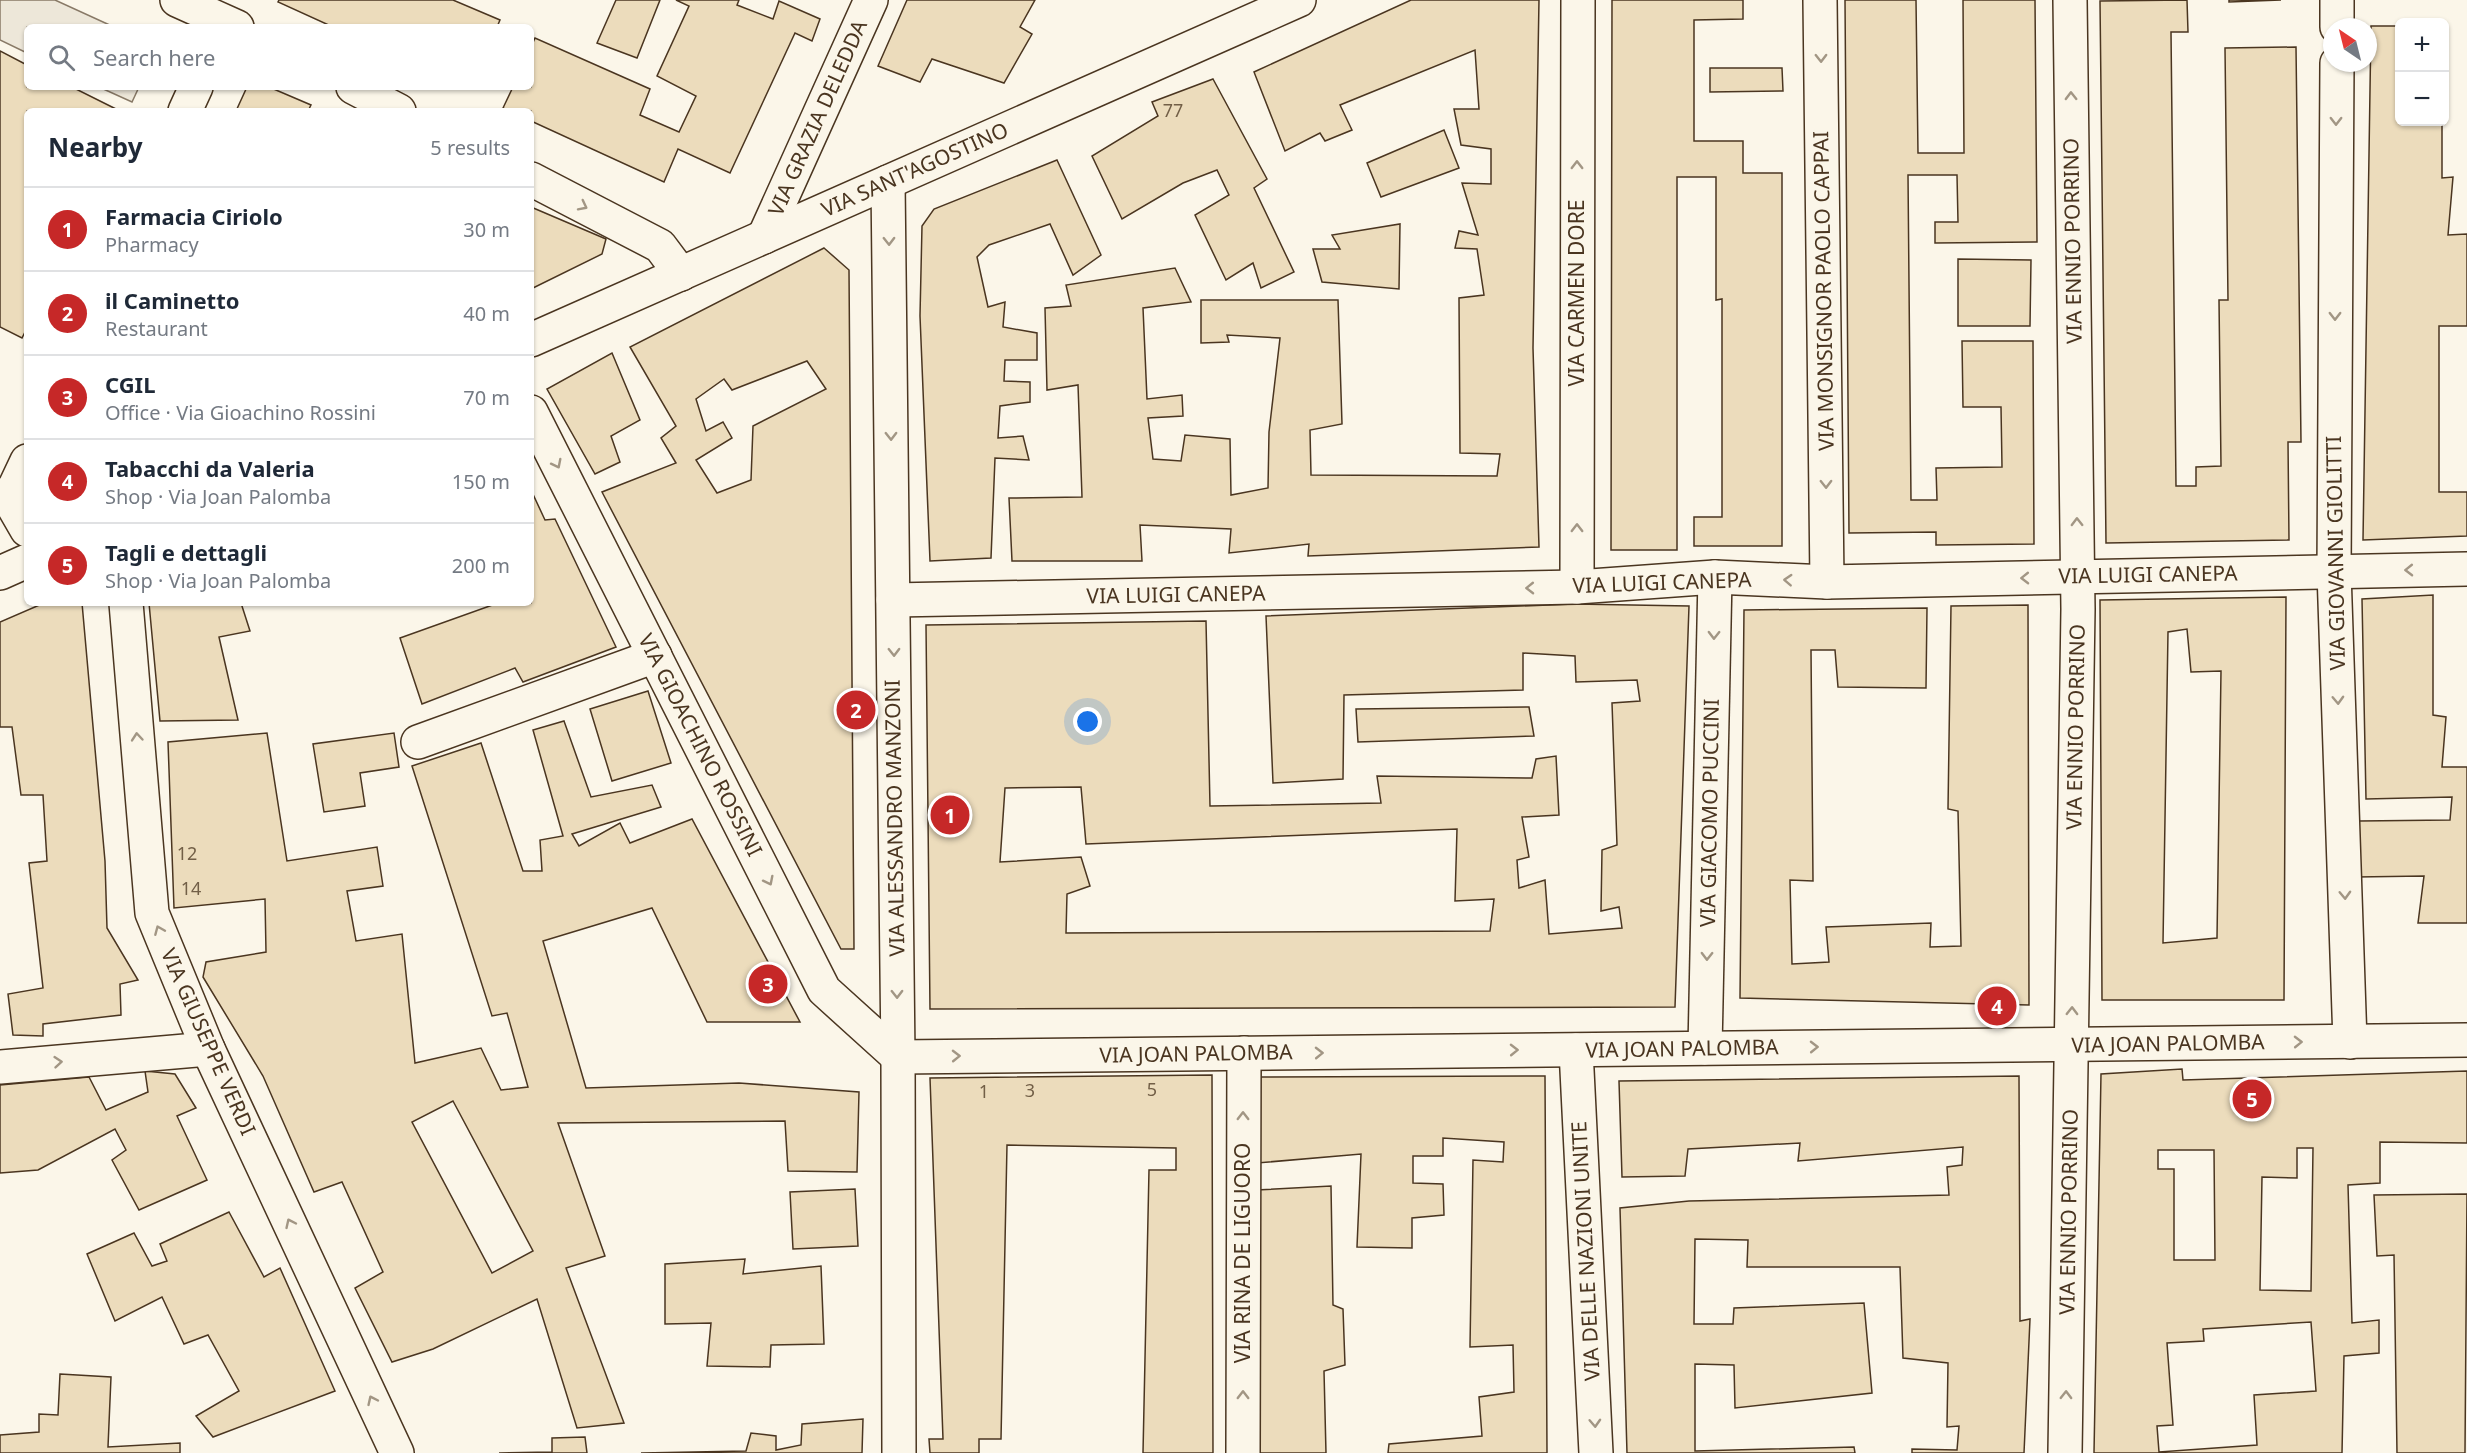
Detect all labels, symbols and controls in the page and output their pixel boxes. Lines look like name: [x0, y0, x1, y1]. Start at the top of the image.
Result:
street label: VIA GRAZIA DELEDDA: [761, 15, 873, 220]
north arrow: [2323, 18, 2377, 72]
map controls: [2395, 18, 2449, 126]
button: +: [2395, 18, 2449, 72]
search box: [24, 24, 534, 90]
icon: search: [45, 41, 78, 74]
text: Search here: [93, 42, 215, 72]
one-way arrow: [1815, 54, 1827, 63]
button: −: [2395, 72, 2449, 126]
one-way arrow: [2065, 91, 2077, 100]
house number: 77: [1163, 98, 1183, 122]
street label: VIA SANT'AGOSTINO: [817, 115, 1012, 223]
one-way arrow: [2330, 117, 2342, 126]
text: Nearby: [48, 129, 143, 165]
street label: VIA MONSIGNOR PAOLO CAPPAI: [1806, 131, 1840, 451]
text: 5 results: [430, 134, 510, 161]
street label: VIA ENNIO PORRINO: [2056, 138, 2088, 344]
one-way arrow: [1571, 161, 1583, 170]
one-way arrow: [577, 199, 587, 210]
street label: VIA CARMEN DORE: [1562, 200, 1590, 386]
text: Farmacia Ciriolo: [105, 201, 283, 231]
text: 1: [62, 216, 73, 243]
text: 30 m: [463, 216, 510, 243]
text: Pharmacy: [105, 231, 199, 258]
one-way arrow: [882, 236, 895, 245]
text: il Caminetto: [105, 285, 239, 315]
text: 2: [62, 300, 73, 327]
text: 40 m: [463, 300, 510, 327]
one-way arrow: [2329, 312, 2342, 321]
text: Restaurant: [105, 315, 208, 342]
text: CGIL: [105, 369, 155, 399]
text: 3: [62, 384, 73, 411]
text: 70 m: [463, 384, 510, 411]
text: Office · Via Gioachino Rossini: [105, 399, 376, 426]
one-way arrow: [885, 431, 897, 440]
street label: VIA GIOVANNI GIOLITTI: [2319, 435, 2351, 671]
text: Tabacchi da Valeria: [105, 453, 315, 483]
one-way arrow: [550, 457, 562, 468]
text: 4: [62, 468, 73, 495]
text: 150 m: [452, 468, 510, 495]
one-way arrow: [1820, 480, 1832, 489]
text: Shop · Via Joan Palomba: [105, 483, 331, 510]
one-way arrow: [2071, 517, 2084, 526]
one-way arrow: [1571, 524, 1583, 533]
text: Tagli e dettagli: [105, 537, 267, 567]
text: 5: [62, 552, 73, 579]
text: 200 m: [452, 552, 510, 579]
street label: VIA LUIGI CANEPA: [2058, 558, 2238, 590]
one-way arrow: [2404, 564, 2413, 577]
street label: VIA LUIGI CANEPA: [1572, 565, 1753, 599]
text: Shop · Via Joan Palomba: [105, 567, 331, 594]
one-way arrow: [2020, 572, 2029, 584]
one-way arrow: [1783, 574, 1792, 586]
street label: VIA LUIGI CANEPA: [1086, 578, 1266, 610]
one-way arrow: [1526, 581, 1535, 594]
street label: VIA ENNIO PORRINO: [2059, 624, 2091, 830]
street label: VIA GIOACHINO ROSSINI: [632, 628, 769, 861]
one-way arrow: [1707, 631, 1720, 640]
one-way arrow: [887, 647, 900, 656]
street label: VIA ALESSANDRO MANZONI: [878, 679, 910, 957]
pin: 2: [836, 688, 876, 732]
one-way arrow: [2332, 696, 2344, 705]
street label: VIA GIACOMO PUCCINI: [1693, 698, 1725, 927]
your location: [1073, 707, 1102, 736]
one-way arrow: [131, 733, 144, 742]
pin: 1: [930, 792, 970, 838]
house number: 12: [177, 841, 197, 865]
one-way arrow: [762, 875, 774, 886]
house number: 14: [181, 876, 201, 900]
one-way arrow: [2338, 891, 2351, 900]
one-way arrow: [154, 926, 166, 937]
street label: VIA GIUSEPPE VERDI: [155, 944, 263, 1140]
one-way arrow: [1701, 952, 1714, 961]
pin: 3: [748, 962, 788, 1006]
pin: 4: [1978, 984, 2016, 1028]
one-way arrow: [891, 989, 903, 998]
one-way arrow: [2066, 1006, 2078, 1015]
street label: VIA JOAN PALOMBA: [2071, 1027, 2265, 1059]
street label: VIA JOAN PALOMBA: [1585, 1032, 1779, 1064]
one-way arrow: [2293, 1036, 2302, 1049]
street label: VIA JOAN PALOMBA: [1099, 1037, 1293, 1069]
one-way arrow: [1810, 1041, 1819, 1053]
one-way arrow: [1510, 1044, 1519, 1057]
one-way arrow: [1315, 1046, 1324, 1059]
one-way arrow: [952, 1050, 961, 1062]
one-way arrow: [54, 1056, 63, 1069]
pin: 5: [2232, 1076, 2272, 1122]
house number: 5: [1147, 1077, 1157, 1101]
house number: 3: [1025, 1078, 1035, 1102]
house number: 1: [979, 1079, 989, 1103]
street label: VIA ENNIO PORRINO: [2052, 1109, 2084, 1315]
one-way arrow: [1237, 1111, 1249, 1120]
street label: VIA DELLE NAZIONI UNITE: [1564, 1121, 1606, 1382]
street label: VIA RINA DE LIGUORO: [1228, 1143, 1256, 1363]
one-way arrow: [285, 1219, 297, 1230]
one-way arrow: [1237, 1390, 1249, 1399]
one-way arrow: [2060, 1390, 2072, 1399]
one-way arrow: [368, 1395, 380, 1406]
one-way arrow: [1588, 1418, 1601, 1427]

